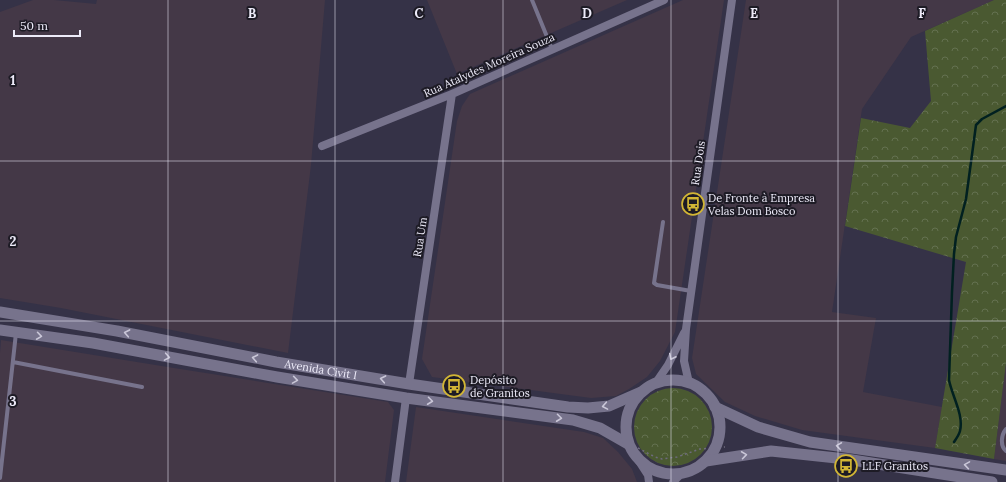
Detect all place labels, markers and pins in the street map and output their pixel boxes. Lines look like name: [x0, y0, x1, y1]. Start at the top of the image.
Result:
bus stop icon: De Fronte à Empresa Velas Dom Bosco: [680, 191, 706, 217]
place label: De Fronte à Empresa Velas Dom Bosco: [707, 191, 815, 218]
bus stop icon: Depósito de Granitos: [441, 373, 467, 399]
place label: Depósito de Granitos: [470, 373, 530, 400]
bus stop icon: LLF Granitos: [833, 453, 859, 479]
place label: LLF Granitos: [862, 459, 928, 473]

